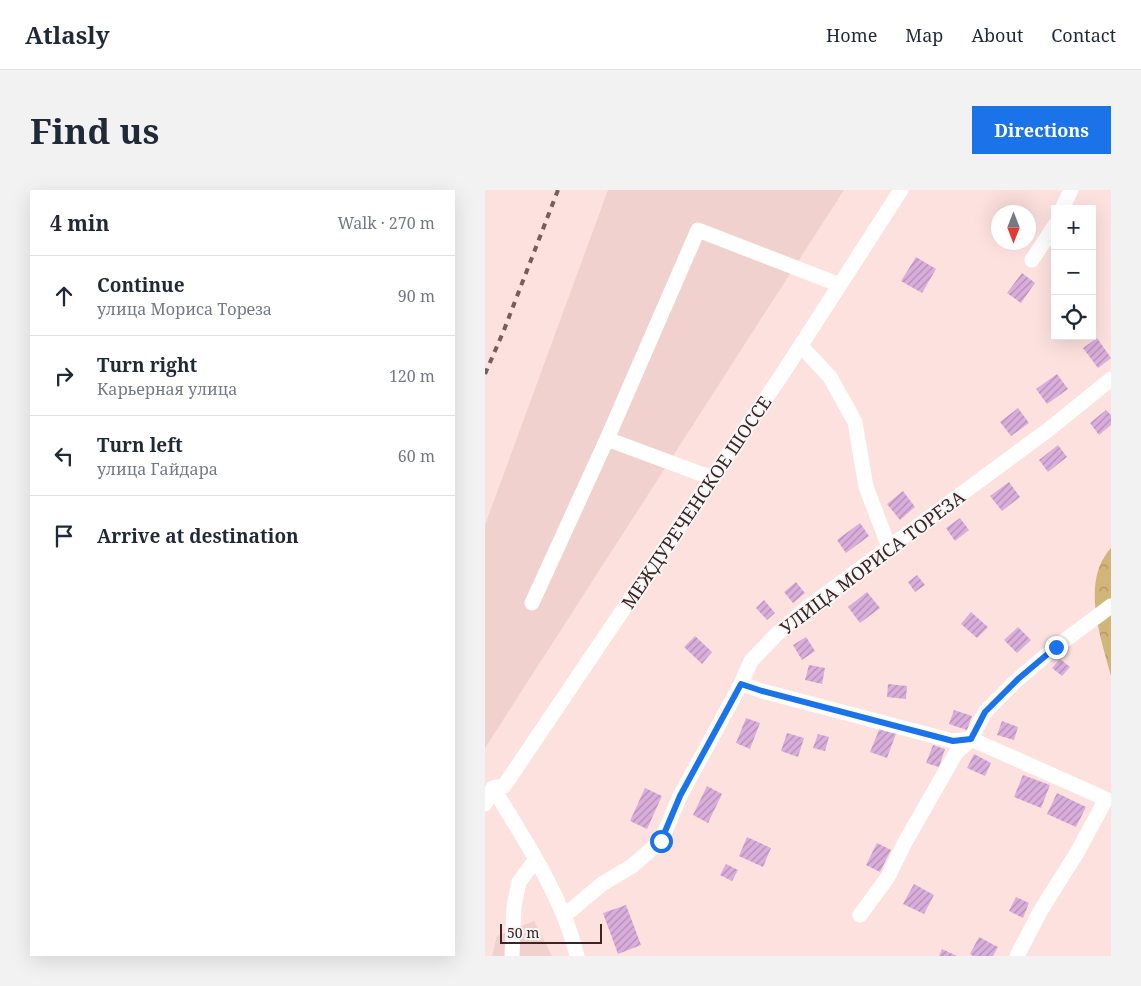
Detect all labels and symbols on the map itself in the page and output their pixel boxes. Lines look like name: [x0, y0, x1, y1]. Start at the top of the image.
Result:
north arrow: [991, 205, 1036, 250]
street label: МЕЖДУРЕЧЕНСКОЕ ШОССЕ: [616, 391, 776, 613]
street label: УЛИЦА МОРИСА ТОРЕЗА: [775, 484, 970, 639]
route end: [1045, 636, 1068, 659]
route start: [650, 830, 673, 853]
scale bar: [500, 921, 603, 944]

